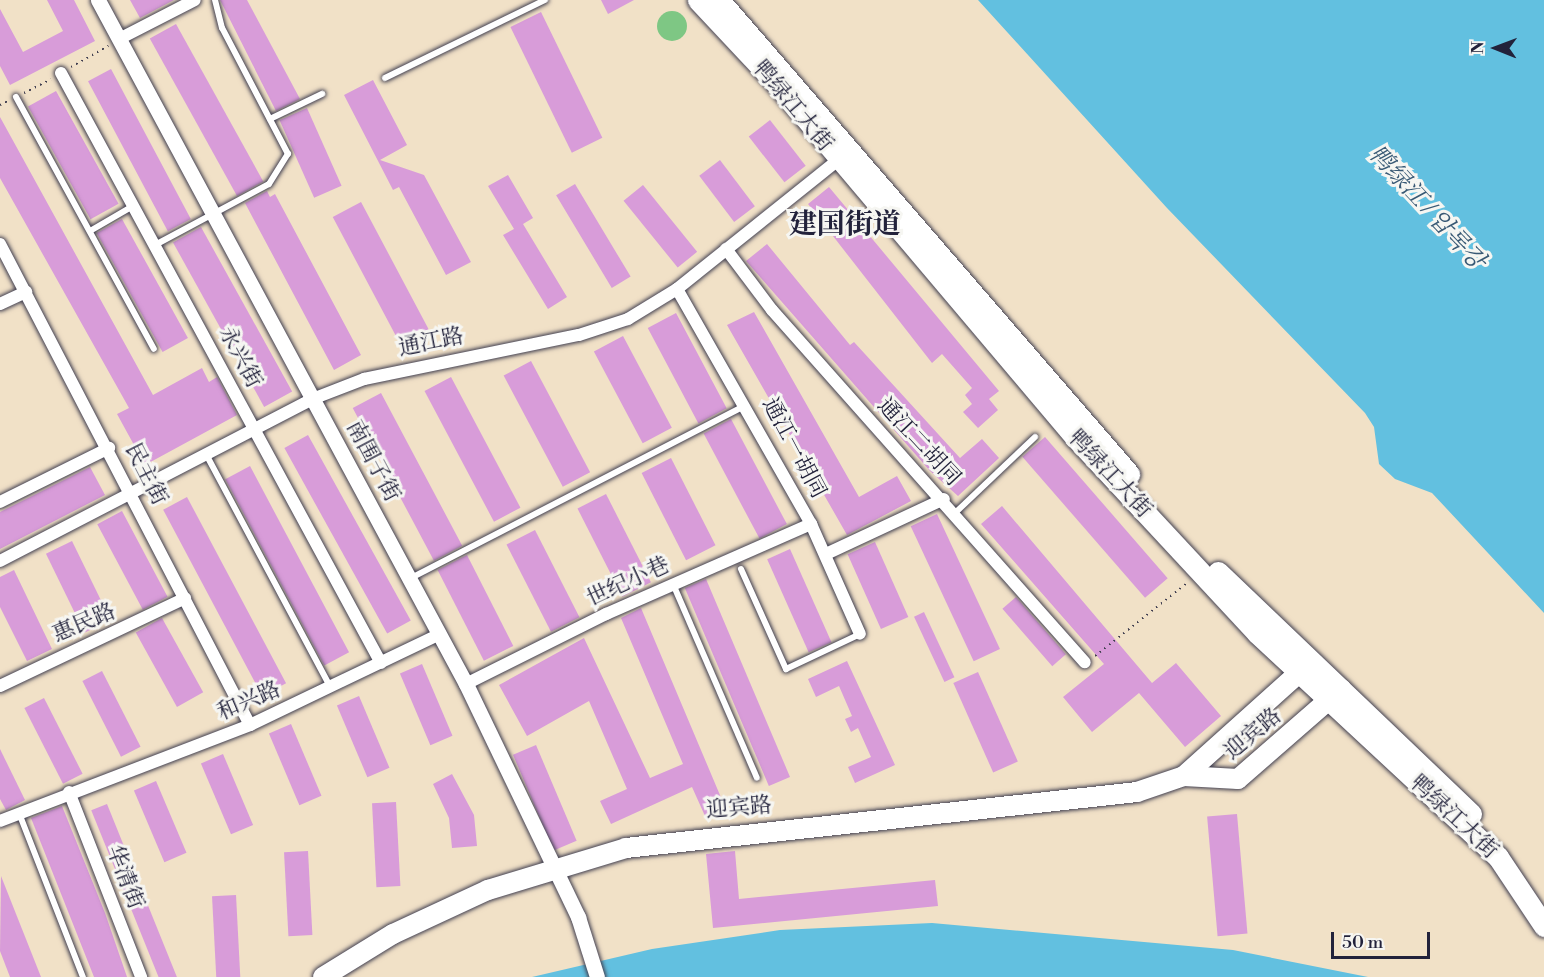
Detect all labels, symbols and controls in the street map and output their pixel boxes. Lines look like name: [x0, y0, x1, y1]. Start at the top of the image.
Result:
north arrow: [1466, 18, 1526, 78]
text: N: [1468, 41, 1488, 54]
street label: 鸭绿江大街: [748, 55, 838, 157]
water label: 鸭绿江 / 압록강: [1362, 141, 1490, 275]
district label: 建国街道: [789, 208, 901, 242]
street label: 永兴街: [213, 322, 267, 392]
street label: 通江路: [396, 323, 466, 361]
street label: 通江一胡同: [757, 393, 831, 503]
street label: 通江二胡同: [872, 393, 966, 491]
street label: 南围子街: [341, 416, 405, 506]
street label: 鸭绿江大街: [1063, 425, 1157, 523]
street label: 民主街: [119, 439, 173, 509]
street label: 世纪小巷: [583, 551, 673, 613]
street label: 惠民路: [48, 598, 120, 648]
street label: 和兴路: [213, 676, 285, 726]
street label: 迎宾路: [1219, 703, 1287, 765]
street label: 鸭绿江大街: [1405, 770, 1503, 864]
street label: 迎宾路: [705, 792, 773, 824]
street label: 华清街: [101, 841, 149, 913]
scale bar: [1334, 920, 1433, 958]
text: 50 m: [1342, 931, 1383, 954]

